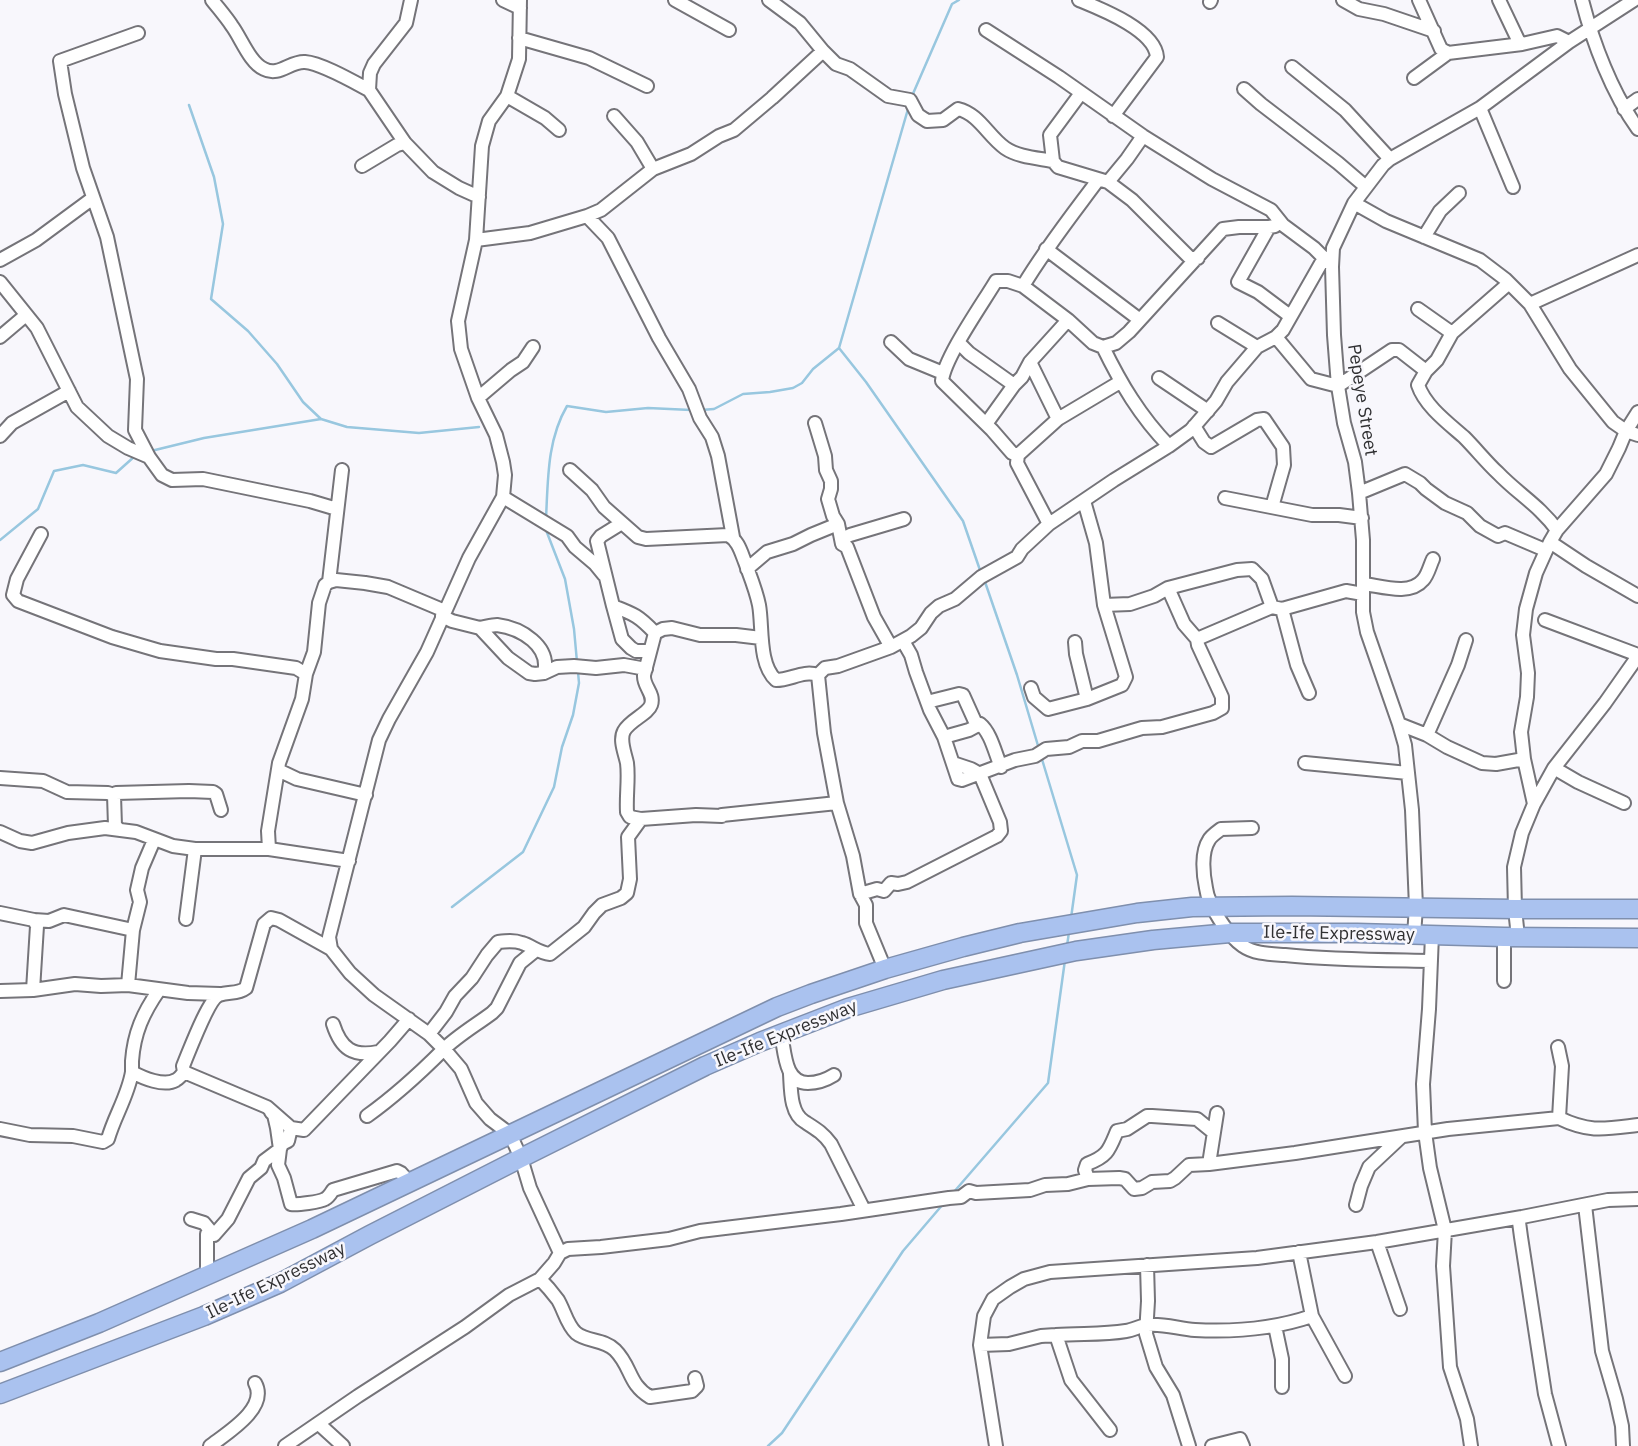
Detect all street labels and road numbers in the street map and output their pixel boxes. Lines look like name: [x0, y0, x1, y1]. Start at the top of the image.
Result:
street label: Pepeye Street: [1342, 342, 1382, 458]
street label: Ile-Ife Expressway: [1263, 922, 1415, 946]
street label: Ile-Ife Expressway: [712, 996, 860, 1072]
street label: Ile-Ife Expressway: [203, 1238, 349, 1324]

